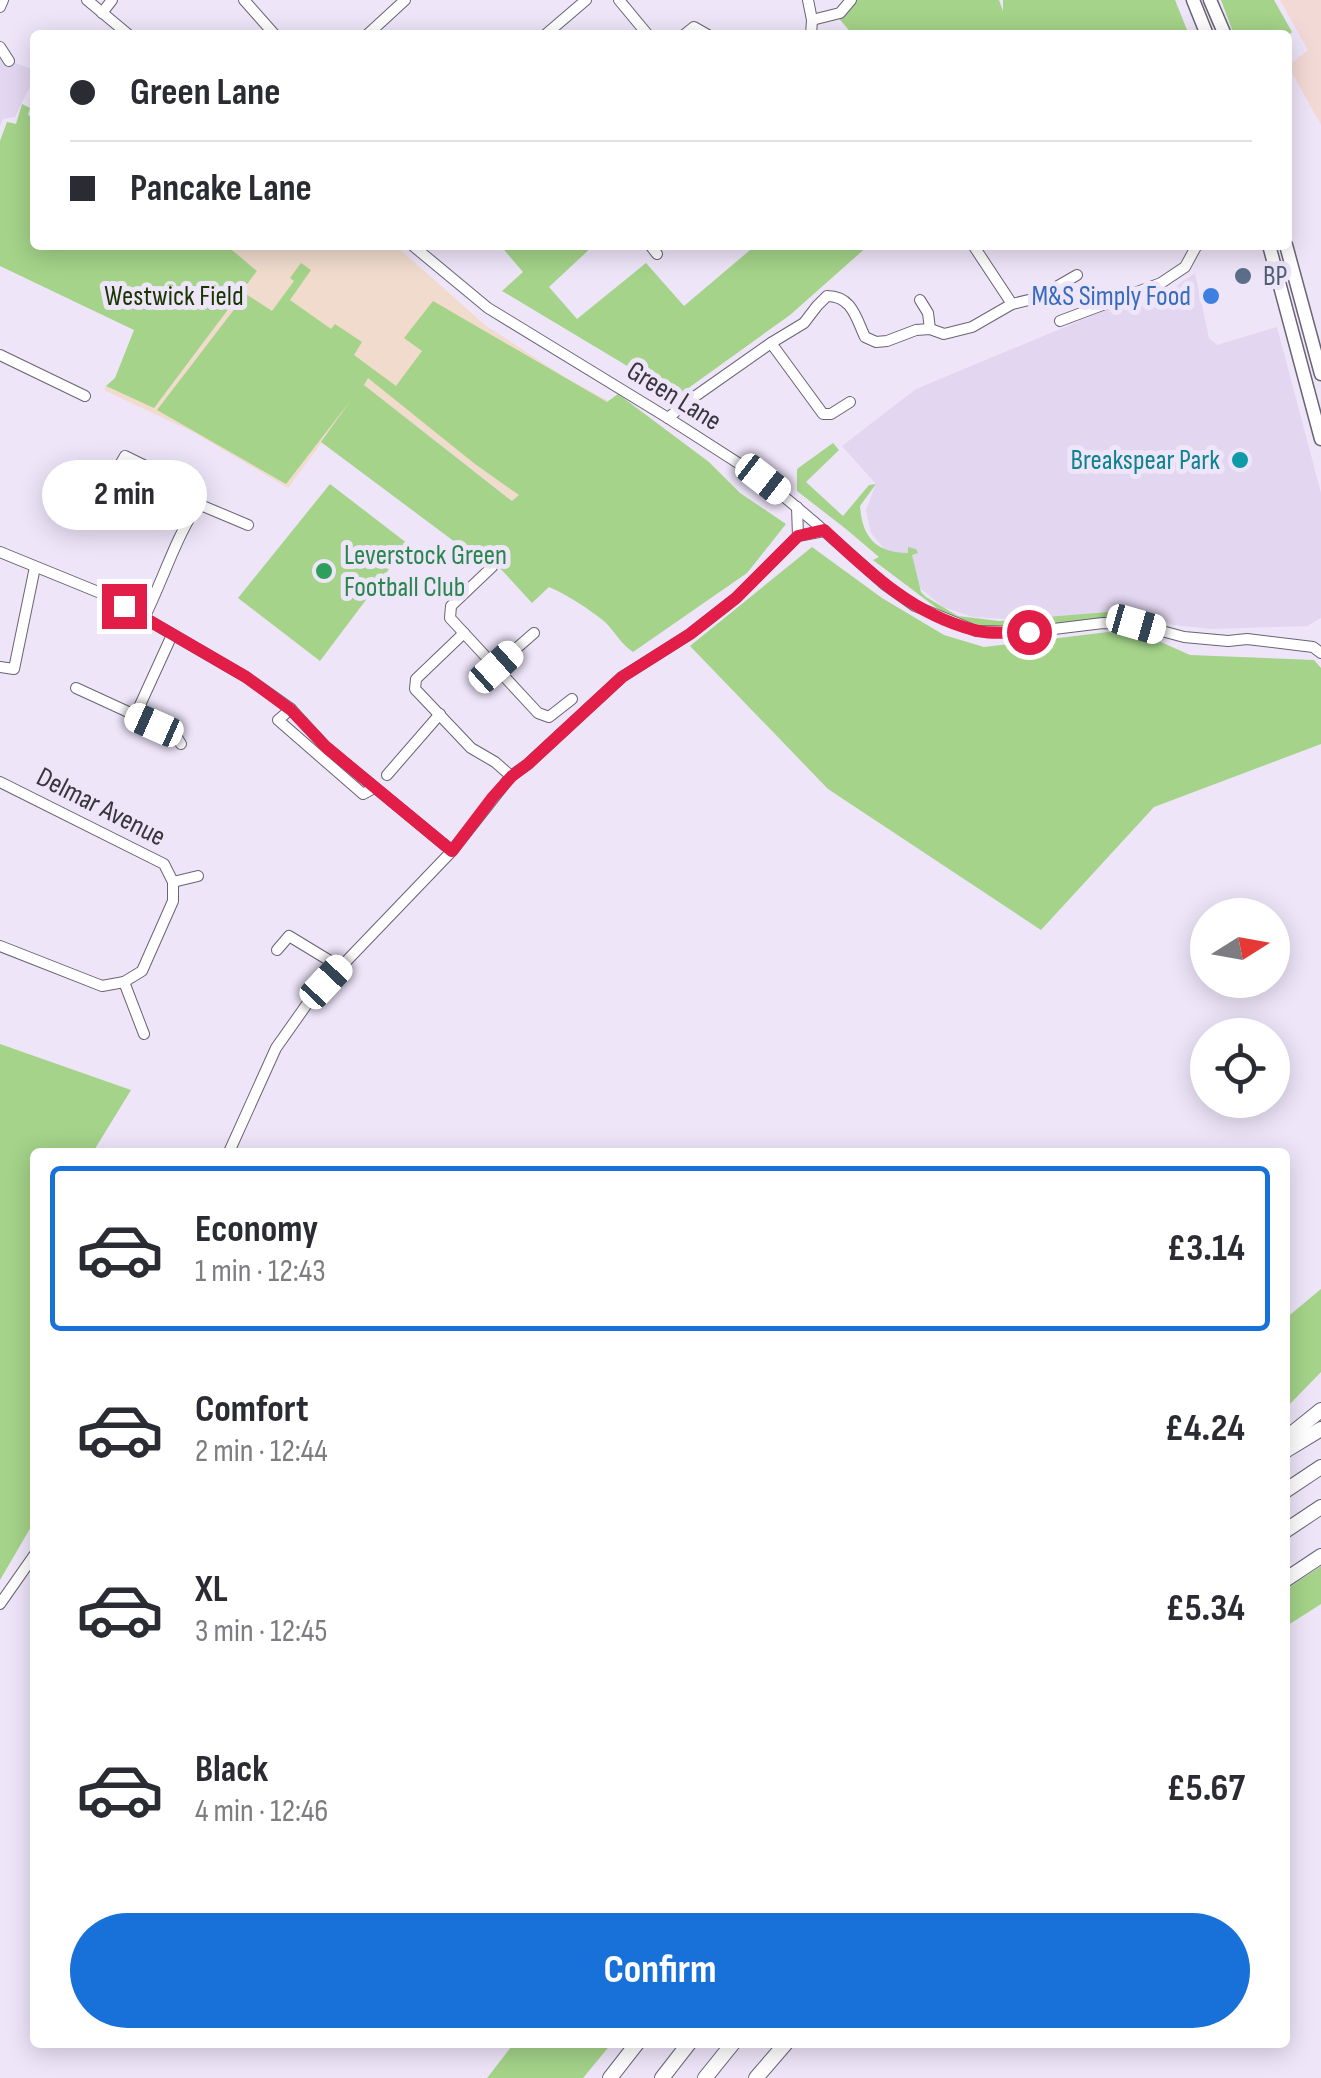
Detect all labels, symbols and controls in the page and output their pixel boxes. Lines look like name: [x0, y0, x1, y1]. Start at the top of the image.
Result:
text: Green Lane: [130, 70, 280, 115]
text: Pancake Lane: [130, 166, 312, 211]
place label: BP: [1263, 260, 1287, 293]
marker: BP: [1232, 265, 1254, 287]
park label: Westwick Field: [104, 280, 244, 313]
place label: M&S Simply Food: [1031, 280, 1191, 313]
marker: M&S Simply Food: [1200, 285, 1222, 307]
street label: Green Lane: [621, 354, 727, 438]
place label: Breakspear Park: [1070, 444, 1220, 477]
car: [730, 449, 796, 509]
marker: Breakspear Park: [1229, 449, 1251, 471]
callout: 2 min: [42, 461, 206, 531]
text: 2 min: [94, 475, 155, 514]
place label: Leverstock Green Football Club: [344, 539, 507, 604]
marker: Leverstock Green Football Club: [313, 560, 335, 582]
route end: [102, 584, 147, 629]
car: [1103, 601, 1169, 647]
route start: [1007, 610, 1052, 655]
car: [464, 636, 528, 698]
car: [120, 699, 188, 751]
street label: Delmar Avenue: [31, 761, 171, 853]
north arrow: [1190, 898, 1290, 998]
map controls: [1190, 898, 1290, 1118]
car: [295, 950, 357, 1014]
button: locate: [1190, 1018, 1290, 1118]
icon: car: [75, 1204, 165, 1294]
text: Economy: [195, 1207, 318, 1252]
text: £3.14: [1167, 1226, 1245, 1271]
text: 1 min · 12:43: [195, 1252, 326, 1291]
icon: car: [75, 1384, 165, 1474]
text: Comfort: [195, 1387, 309, 1432]
text: £4.24: [1164, 1406, 1245, 1451]
text: 2 min · 12:44: [195, 1432, 328, 1471]
icon: car: [75, 1564, 165, 1654]
text: XL: [195, 1567, 228, 1612]
text: £5.34: [1166, 1586, 1245, 1631]
text: 3 min · 12:45: [195, 1612, 327, 1651]
icon: car: [75, 1744, 165, 1834]
text: Black: [195, 1747, 268, 1792]
text: £5.67: [1167, 1766, 1245, 1811]
text: 4 min · 12:46: [195, 1792, 328, 1831]
button: Confirm: [70, 1913, 1250, 2028]

